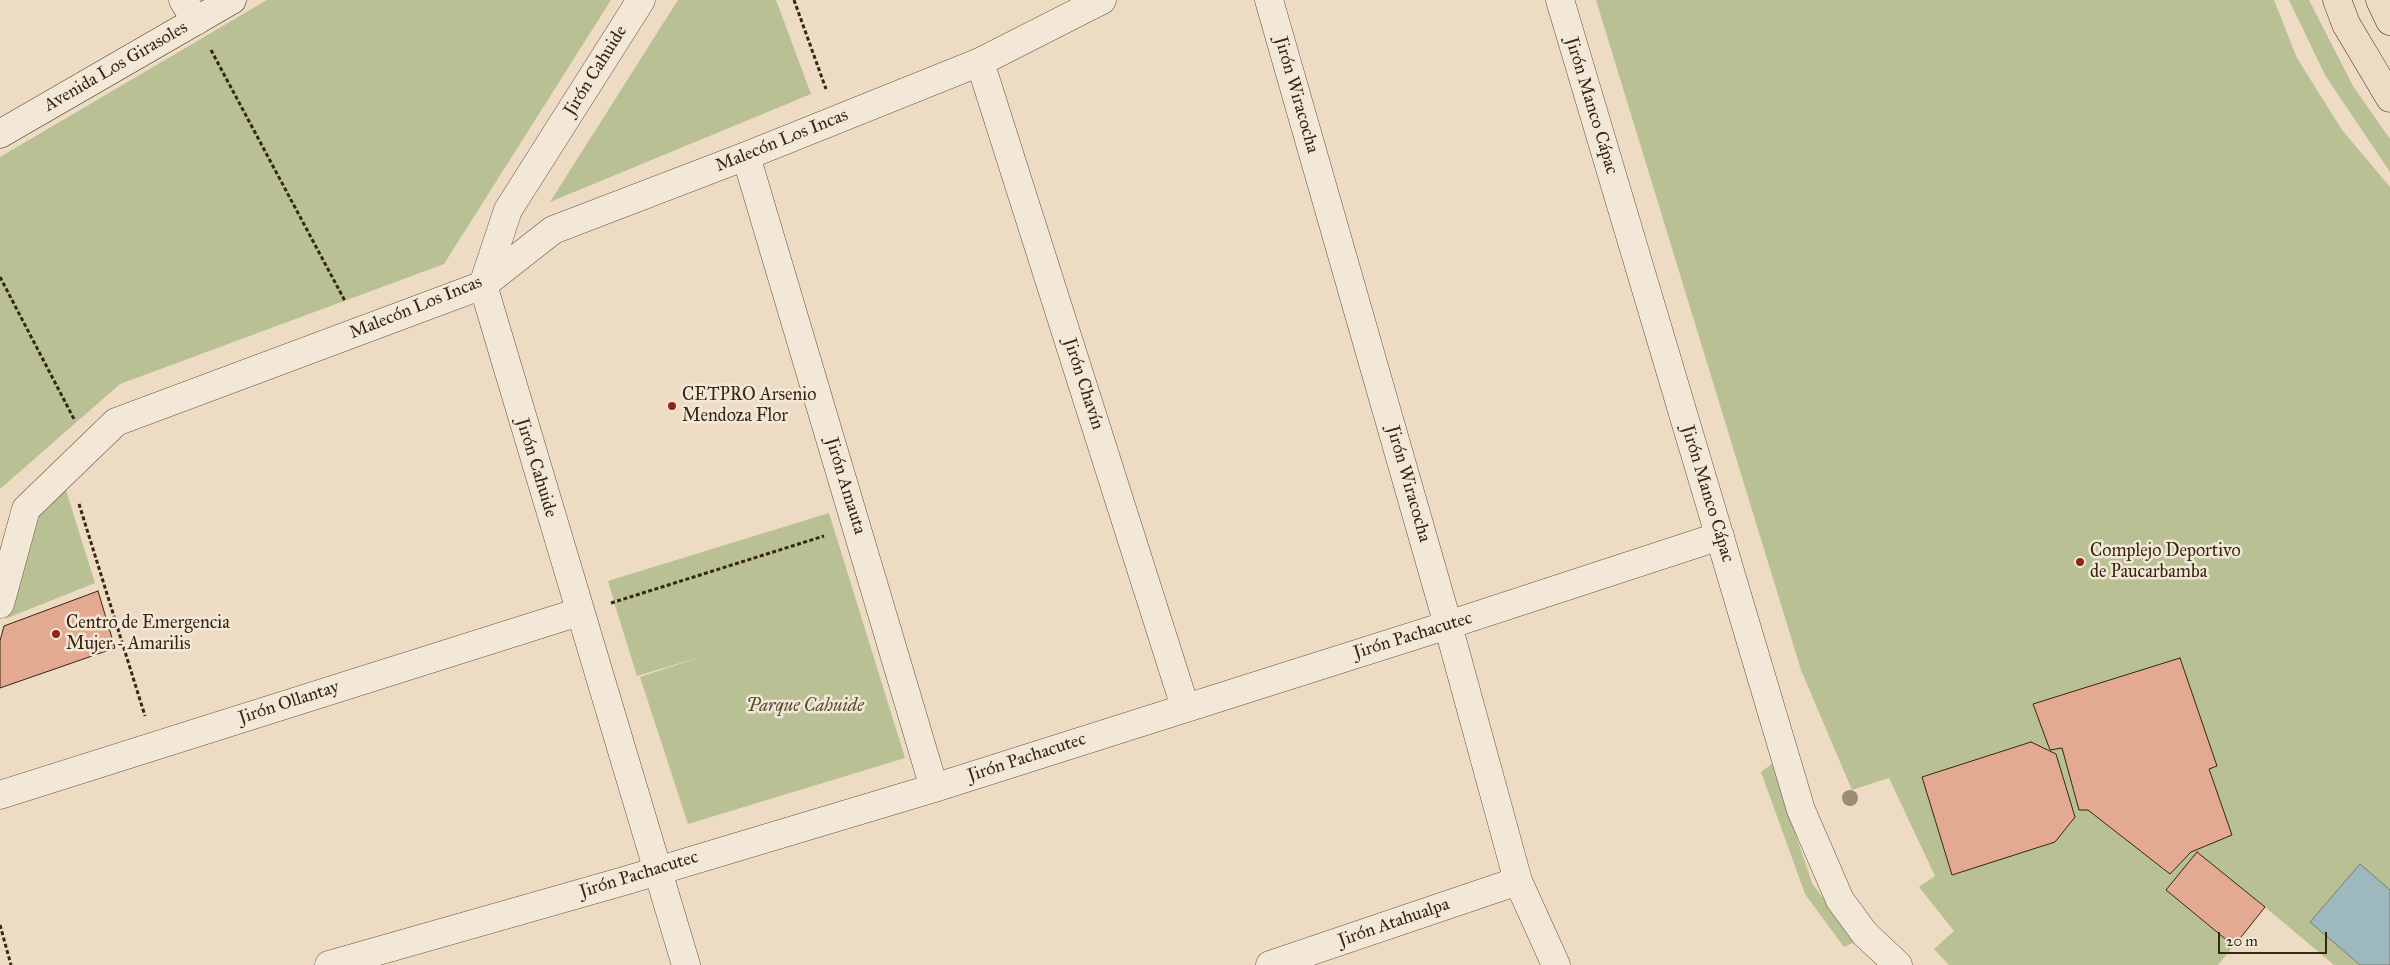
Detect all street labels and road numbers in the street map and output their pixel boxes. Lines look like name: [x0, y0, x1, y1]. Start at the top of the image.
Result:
street label: Avenida Los Girasoles: [40, 17, 192, 117]
street label: Jirón Cahuide: [560, 22, 632, 120]
street label: Jirón Wiracocha: [1269, 34, 1323, 156]
street label: Jirón Manco Cápac: [1560, 35, 1622, 177]
street label: Malecón Los Incas: [713, 105, 851, 177]
street label: Malecón Los Incas: [347, 272, 485, 344]
street label: Jirón Chavín: [1058, 336, 1108, 432]
street label: Jirón Cahuide: [511, 416, 561, 520]
street label: Jirón Wiracocha: [1381, 423, 1435, 545]
street label: Jirón Manco Cápac: [1676, 423, 1738, 565]
street label: Jirón Amauta: [820, 435, 870, 537]
street label: Jirón Pachacutec: [1351, 608, 1475, 664]
street label: Jirón Ollantay: [236, 677, 342, 729]
street label: Jirón Pachacutec: [965, 729, 1089, 787]
street label: Jirón Pachacutec: [577, 847, 701, 903]
street label: Jirón Atahualpa: [1336, 894, 1452, 952]

